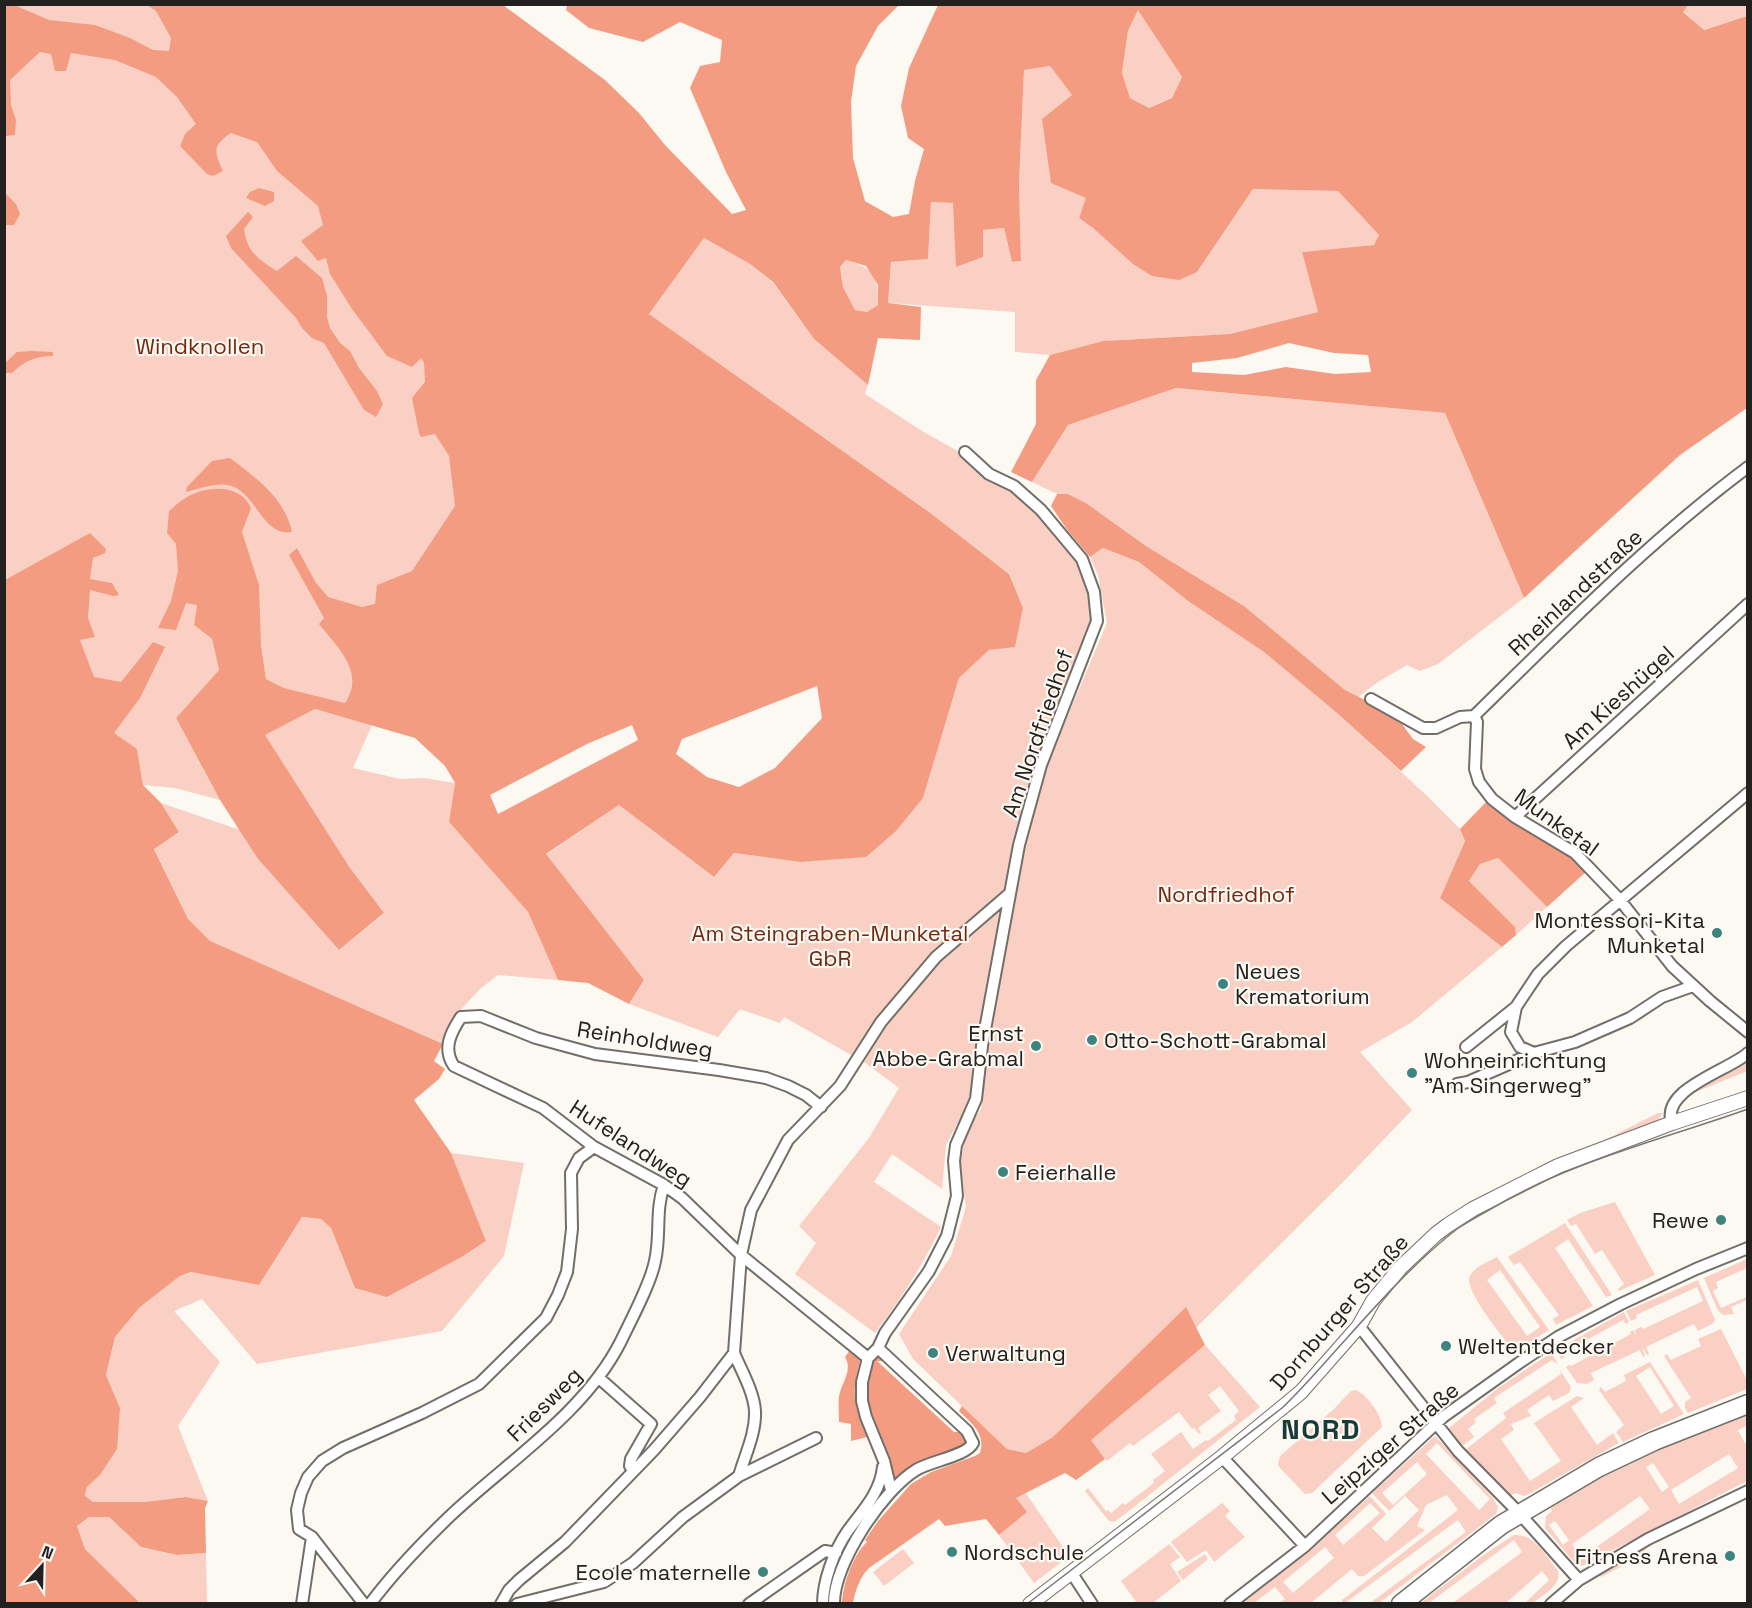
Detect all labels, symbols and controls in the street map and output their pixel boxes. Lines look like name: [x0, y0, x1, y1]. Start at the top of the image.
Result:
park label: Windknollen: [136, 332, 264, 360]
street label: Rheinlandstraße: [1502, 522, 1648, 662]
street label: Am Kieshügel: [1556, 639, 1680, 755]
street label: Am Nordfriedhof: [995, 645, 1079, 821]
street label: Munketal: [1509, 782, 1605, 862]
park label: Nordfriedhof: [1157, 880, 1295, 908]
place label: Montessori-Kita Munketal: [1534, 906, 1705, 959]
park label: Am Steingraben-Munketal GbR: [692, 919, 968, 972]
marker: Montessori-Kita Munketal: [1710, 926, 1724, 940]
place label: Neues Krematorium: [1235, 957, 1370, 1010]
marker: Neues Krematorium: [1216, 977, 1230, 991]
street label: Reinholdweg: [575, 1014, 715, 1064]
place label: Ernst Abbe-Grabmal: [873, 1019, 1024, 1072]
place label: Otto-Schott-Grabmal: [1104, 1026, 1327, 1054]
marker: Otto-Schott-Grabmal: [1085, 1033, 1099, 1047]
marker: Ernst Abbe-Grabmal: [1029, 1039, 1043, 1053]
place label: Wohneinrichtung "Am Singerweg": [1424, 1046, 1607, 1099]
marker: Wohneinrichtung "Am Singerweg": [1405, 1066, 1419, 1080]
street label: Hufelandweg: [565, 1093, 697, 1193]
place label: Feierhalle: [1015, 1158, 1116, 1186]
marker: Feierhalle: [996, 1165, 1010, 1179]
place label: Rewe: [1652, 1206, 1709, 1234]
marker: Rewe: [1714, 1213, 1728, 1227]
street label: Dornburger Straße: [1264, 1228, 1414, 1396]
place label: Weltentdecker: [1458, 1332, 1614, 1360]
place label: Verwaltung: [945, 1339, 1066, 1367]
marker: Weltentdecker: [1439, 1339, 1453, 1353]
marker: Verwaltung: [926, 1346, 940, 1360]
street label: Friesweg: [501, 1361, 587, 1447]
street label: Leipziger Straße: [1316, 1376, 1464, 1510]
district label: NORD: [1281, 1411, 1361, 1447]
north arrow: [12, 1536, 72, 1596]
place label: Nordschule: [964, 1538, 1084, 1566]
text: N: [39, 1541, 56, 1564]
place label: Fitness Arena: [1575, 1542, 1718, 1570]
marker: Nordschule: [945, 1545, 959, 1559]
marker: Fitness Arena: [1723, 1549, 1737, 1563]
place label: Ecole maternelle: [576, 1558, 751, 1586]
marker: Ecole maternelle: [756, 1565, 770, 1579]

